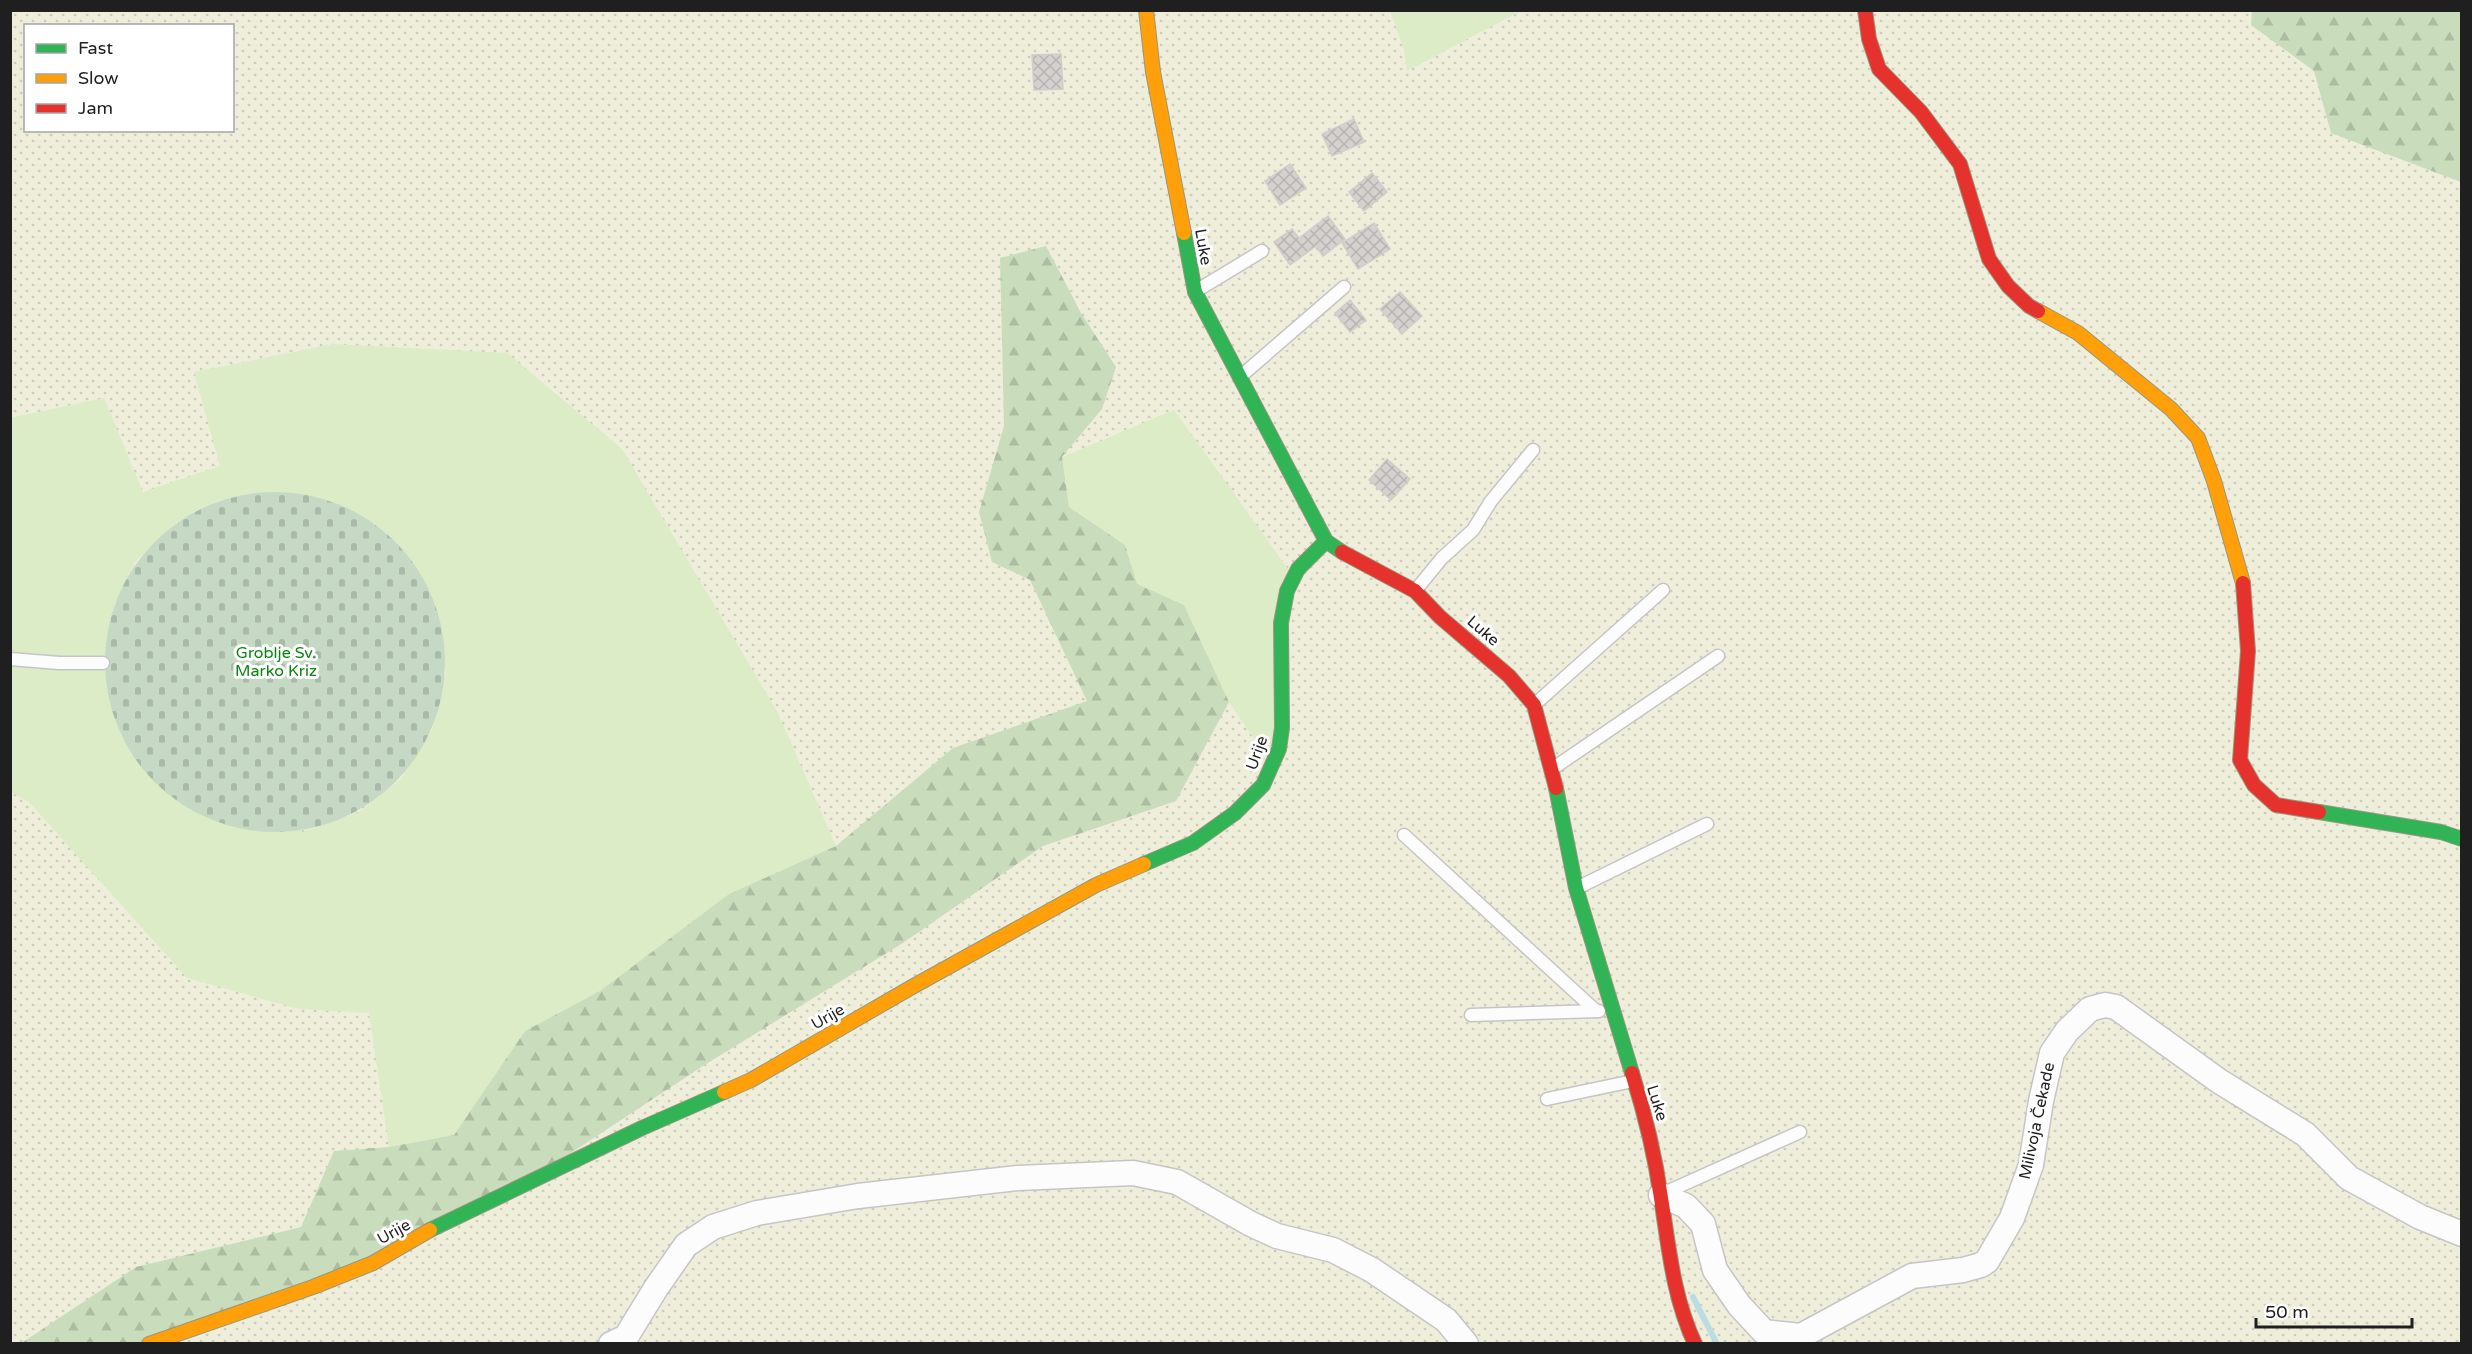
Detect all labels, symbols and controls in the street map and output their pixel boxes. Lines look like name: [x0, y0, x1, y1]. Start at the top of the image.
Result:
legend: [24, 24, 234, 132]
text: Fast: [78, 37, 113, 59]
text: Slow: [78, 67, 119, 89]
text: Jam: [78, 97, 113, 119]
street label: Luke: [1190, 227, 1216, 267]
street label: Luke: [1463, 611, 1503, 651]
park label: Groblje Sv. Marko Kriz: [235, 643, 317, 681]
street label: Urije: [1242, 733, 1272, 773]
street label: Urije: [808, 1000, 848, 1034]
street label: Milivoja Čekade: [2015, 1061, 2059, 1181]
street label: Luke: [1642, 1083, 1672, 1123]
street label: Urije: [374, 1215, 414, 1249]
scale bar: [2256, 1291, 2412, 1329]
text: 50 m: [2265, 1301, 2309, 1323]

